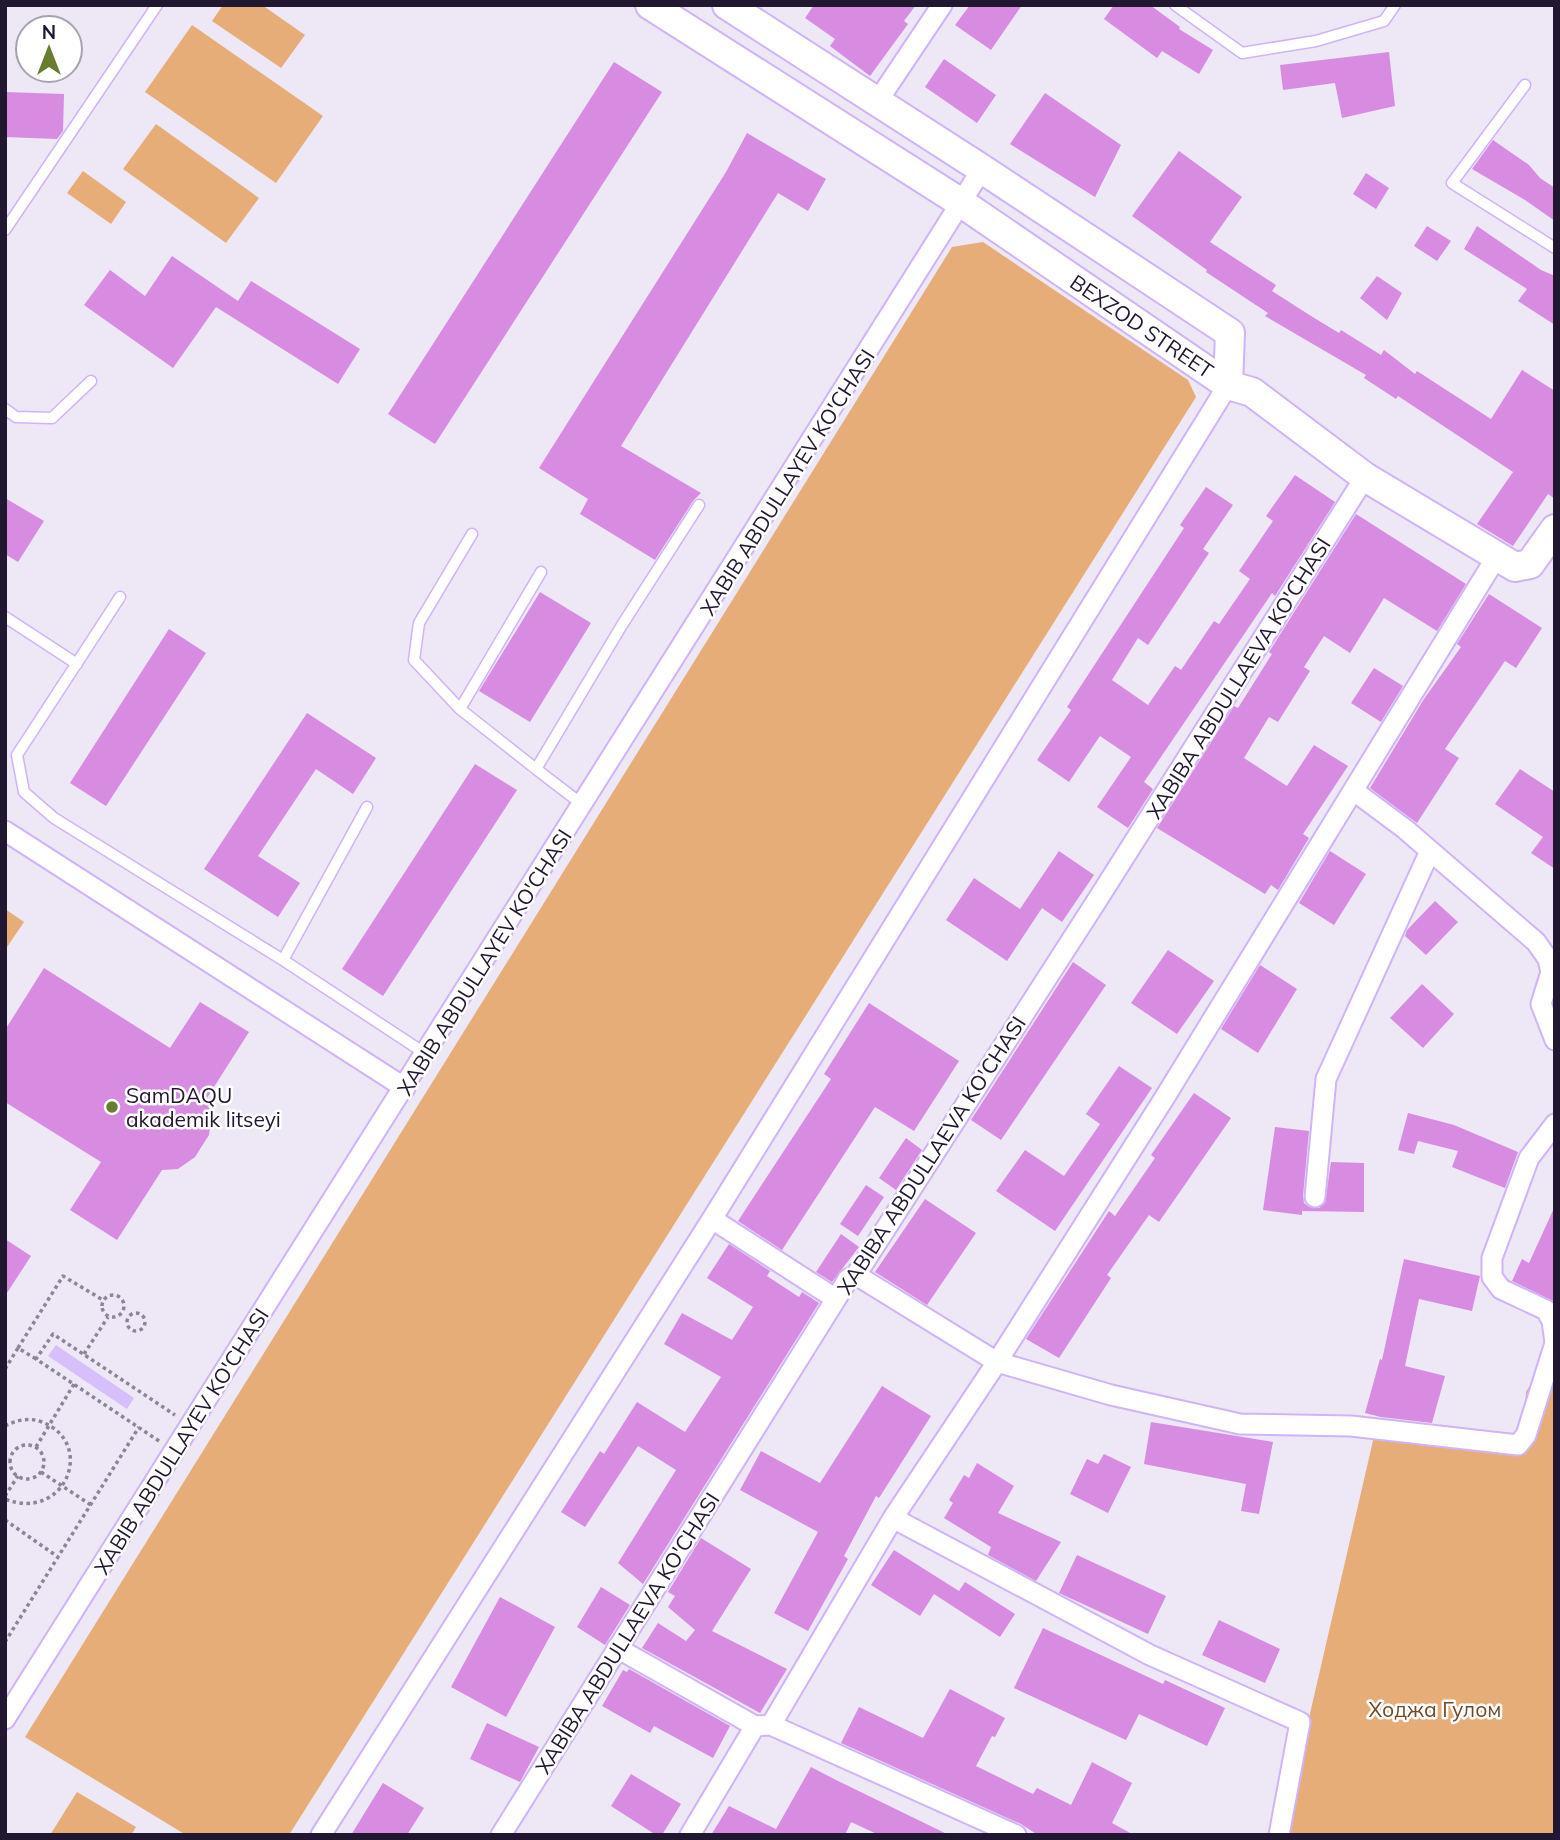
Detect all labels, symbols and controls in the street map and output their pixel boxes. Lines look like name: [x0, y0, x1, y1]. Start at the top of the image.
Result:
north arrow: [14, 14, 84, 84]
text: N: [42, 20, 56, 44]
street label: BEXZOD STREET: [1066, 269, 1219, 384]
street label: XABIB ABDULLAYEV KO'CHASI: [694, 344, 880, 620]
street label: XABIBA ABDULLAEVA KO'CHASI: [1140, 533, 1336, 823]
street label: XABIB ABDULLAYEV KO'CHASI: [391, 824, 577, 1100]
street label: XABIBA ABDULLAEVA KO'CHASI: [831, 1011, 1031, 1299]
place label: SamDAQU akademik litseyi: [126, 1082, 281, 1132]
marker: SamDAQU akademik litseyi: [104, 1099, 120, 1115]
street label: XABIB ABDULLAYEV KO'CHASI: [88, 1303, 274, 1579]
street label: XABIBA ABDULLAEVA KO'CHASI: [529, 1488, 725, 1778]
park label: Ходжа Гулом: [1369, 1696, 1501, 1722]

